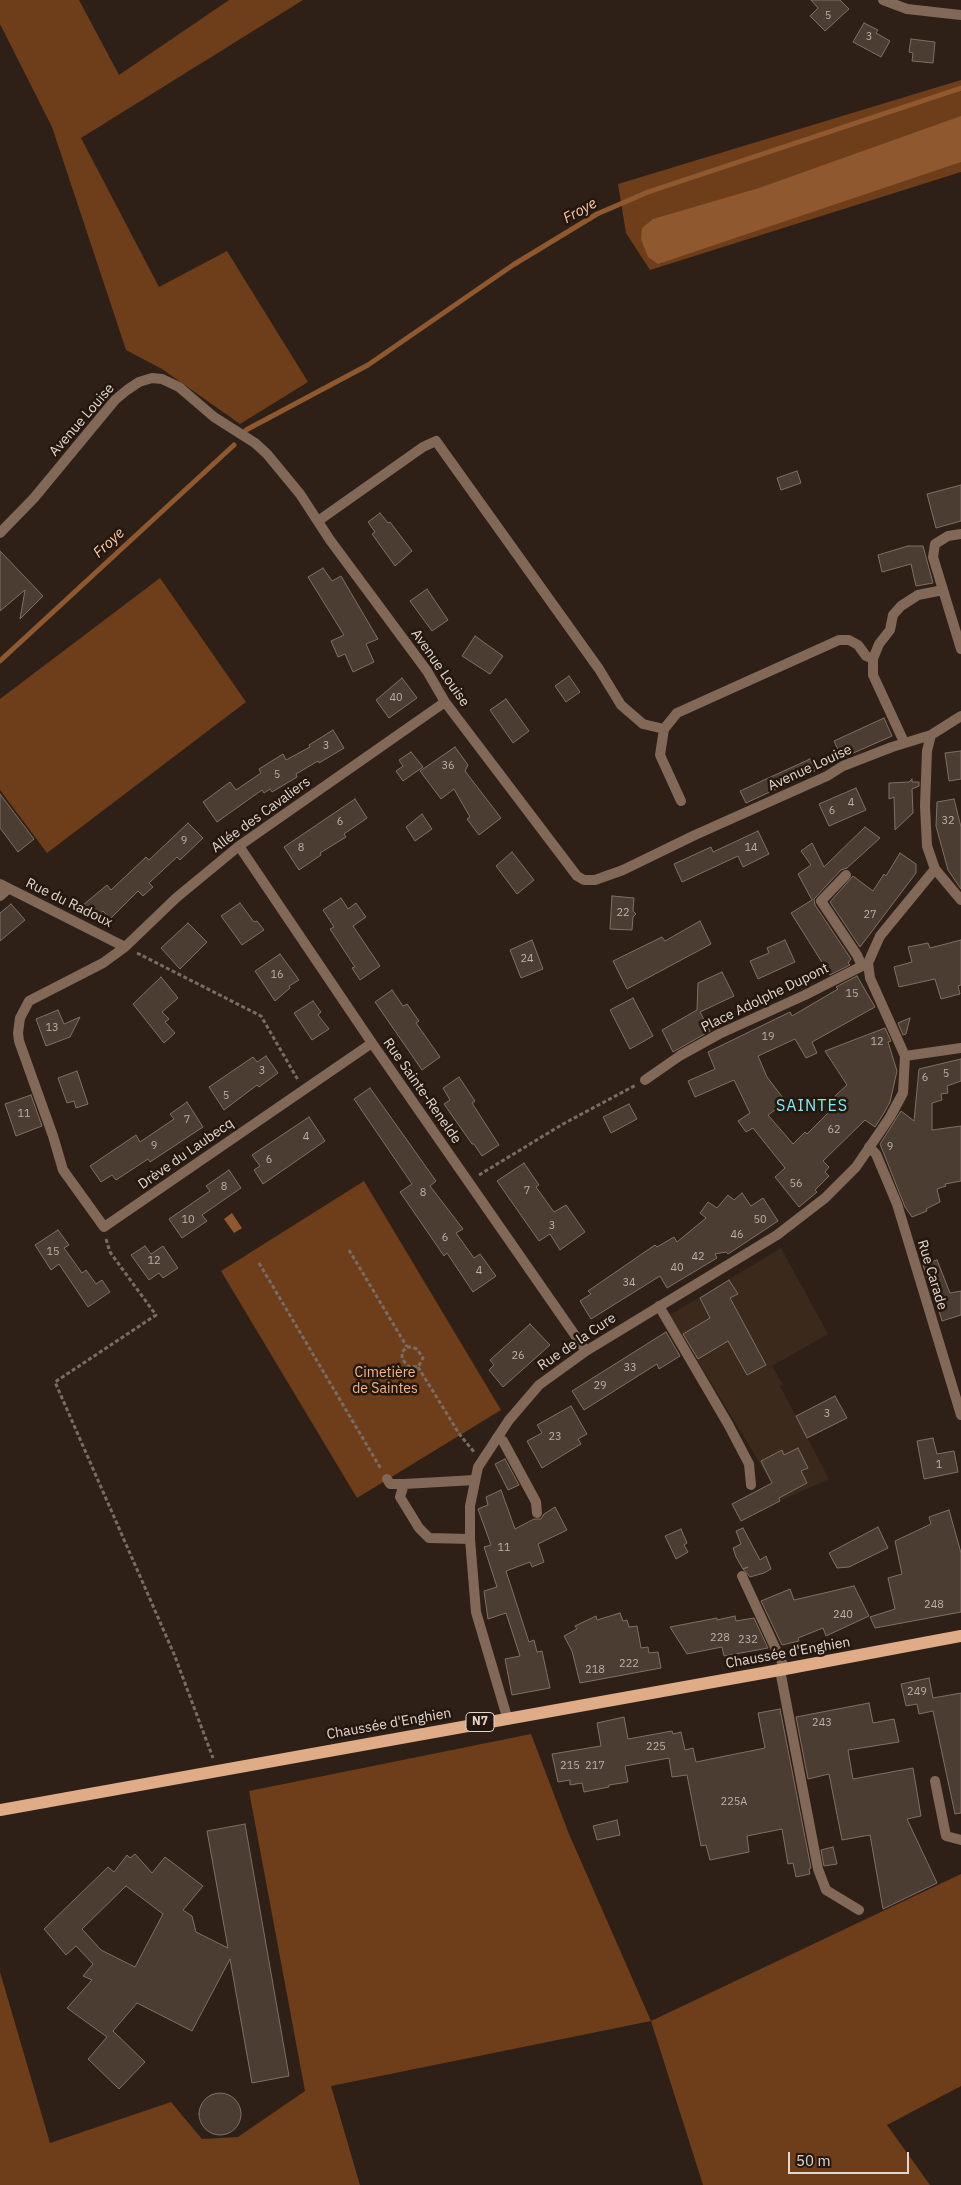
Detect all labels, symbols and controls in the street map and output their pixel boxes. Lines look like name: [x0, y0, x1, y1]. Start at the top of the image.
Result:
house number: 5: [825, 9, 831, 23]
house number: 3: [866, 30, 872, 44]
water label: Froye: [560, 194, 600, 228]
street label: Avenue Louise: [46, 380, 118, 460]
water label: Froye: [90, 524, 128, 562]
street label: Avenue Louise: [407, 626, 473, 710]
house number: 40: [389, 691, 403, 705]
house number: 3: [323, 739, 329, 753]
street label: Avenue Louise: [765, 741, 855, 795]
house number: 36: [441, 759, 455, 773]
house number: 5: [274, 768, 280, 782]
street label: Allée des Cavaliers: [208, 773, 314, 857]
house number: 4: [848, 796, 854, 810]
house number: 6: [829, 804, 835, 818]
house number: 32: [941, 814, 955, 828]
house number: 6: [337, 815, 343, 829]
house number: 9: [181, 834, 187, 848]
house number: 8: [298, 841, 304, 855]
house number: 14: [744, 841, 758, 855]
street label: Rue du Radoux: [23, 875, 115, 931]
house number: 22: [616, 906, 630, 920]
house number: 27: [863, 908, 877, 922]
house number: 24: [520, 952, 534, 966]
street label: Place Adolphe Dupont: [699, 960, 831, 1036]
house number: 16: [270, 968, 284, 982]
house number: 15: [845, 987, 859, 1001]
house number: 13: [45, 1021, 59, 1035]
house number: 19: [761, 1030, 775, 1044]
street label: Rue Sainte-Renelde: [379, 1035, 465, 1147]
house number: 12: [870, 1035, 884, 1049]
house number: 3: [259, 1064, 265, 1078]
house number: 5: [943, 1067, 949, 1081]
house number: 6: [922, 1071, 928, 1085]
house number: 5: [223, 1089, 229, 1103]
district label: SAINTES: [775, 1096, 849, 1116]
house number: 11: [17, 1107, 31, 1121]
house number: 7: [184, 1113, 190, 1127]
street label: Drève du Laubecq: [135, 1115, 237, 1193]
house number: 62: [827, 1123, 841, 1137]
house number: 4: [303, 1130, 309, 1144]
house number: 9: [151, 1139, 157, 1153]
house number: 9: [887, 1140, 893, 1154]
house number: 6: [266, 1153, 272, 1167]
house number: 56: [789, 1177, 803, 1191]
house number: 8: [221, 1180, 227, 1194]
house number: 7: [524, 1184, 530, 1198]
house number: 8: [420, 1186, 426, 1200]
house number: 10: [181, 1213, 195, 1227]
house number: 50: [753, 1213, 767, 1227]
house number: 3: [549, 1219, 555, 1233]
house number: 46: [730, 1228, 744, 1242]
house number: 6: [442, 1231, 448, 1245]
street label: Rue Carade: [913, 1238, 951, 1312]
house number: 15: [46, 1245, 60, 1259]
house number: 42: [691, 1250, 705, 1264]
house number: 12: [147, 1254, 161, 1268]
house number: 40: [670, 1261, 684, 1275]
house number: 4: [476, 1264, 482, 1278]
house number: 34: [622, 1276, 636, 1290]
street label: Rue de la Cure: [535, 1310, 619, 1374]
house number: 26: [511, 1349, 525, 1363]
house number: 33: [623, 1361, 637, 1375]
park label: Cimetière de Saintes: [352, 1365, 418, 1398]
house number: 29: [593, 1379, 607, 1393]
house number: 3: [824, 1407, 830, 1421]
house number: 23: [548, 1430, 562, 1444]
house number: 1: [936, 1458, 942, 1472]
house number: 11: [497, 1541, 511, 1555]
house number: 248: [924, 1598, 944, 1612]
house number: 240: [833, 1608, 853, 1622]
house number: 228: [710, 1631, 730, 1645]
house number: 232: [738, 1633, 758, 1647]
street label: Chaussée d'Enghien: [724, 1634, 852, 1672]
house number: 222: [619, 1657, 639, 1671]
house number: 218: [585, 1663, 605, 1677]
house number: 249: [907, 1685, 927, 1699]
street label: Chaussée d'Enghien: [325, 1705, 453, 1743]
road number: N7: [466, 1712, 494, 1731]
house number: 243: [812, 1716, 832, 1730]
house number: 225: [646, 1740, 666, 1754]
house number: 215: [560, 1759, 580, 1773]
house number: 217: [585, 1759, 605, 1773]
house number: 225A: [721, 1795, 747, 1809]
scale bar: [791, 2142, 912, 2174]
text: 50 m: [796, 2151, 831, 2170]

